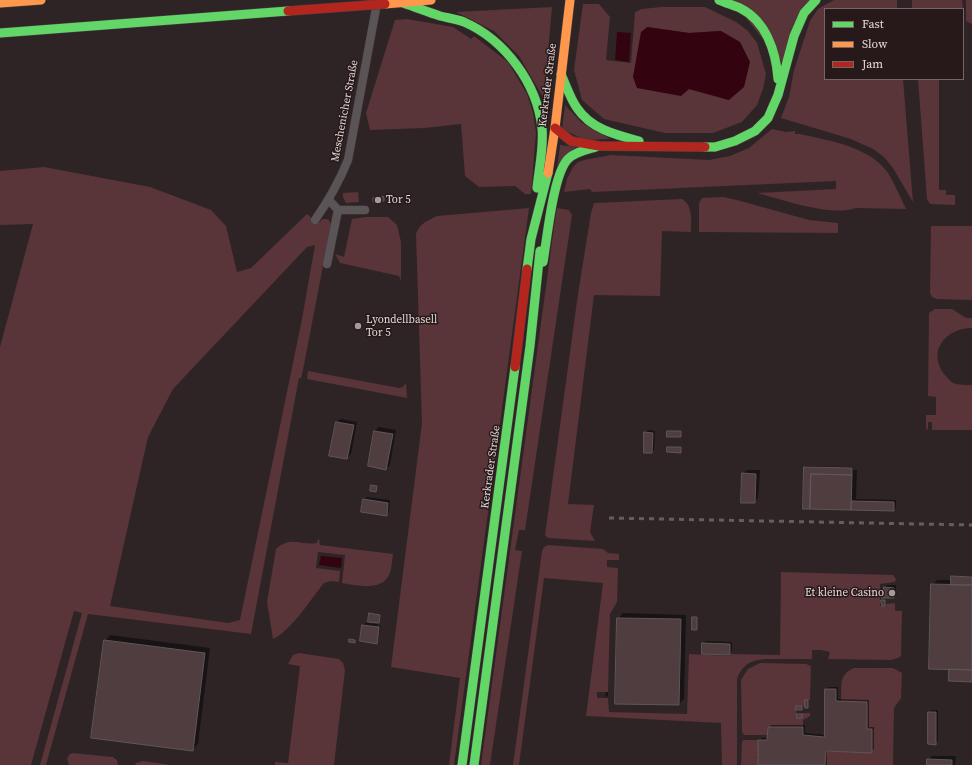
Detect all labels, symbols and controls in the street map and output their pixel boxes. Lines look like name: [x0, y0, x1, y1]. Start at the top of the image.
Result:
legend: [824, 8, 964, 80]
text: Fast: [862, 16, 884, 32]
text: Slow: [862, 36, 887, 52]
street label: Kerkrader Straße: [536, 43, 560, 127]
text: Jam: [862, 56, 883, 72]
street label: Meschenicher Straße: [329, 59, 361, 163]
place label: Tor 5: [386, 193, 411, 207]
marker: Tor 5: [373, 195, 383, 205]
place label: Lyondellbasell Tor 5: [366, 313, 437, 339]
marker: Lyondellbasell Tor 5: [353, 321, 363, 331]
street label: Kerkrader Straße: [479, 425, 503, 509]
place label: Et kleine Casino: [805, 586, 884, 600]
marker: Et kleine Casino: [887, 588, 897, 598]

